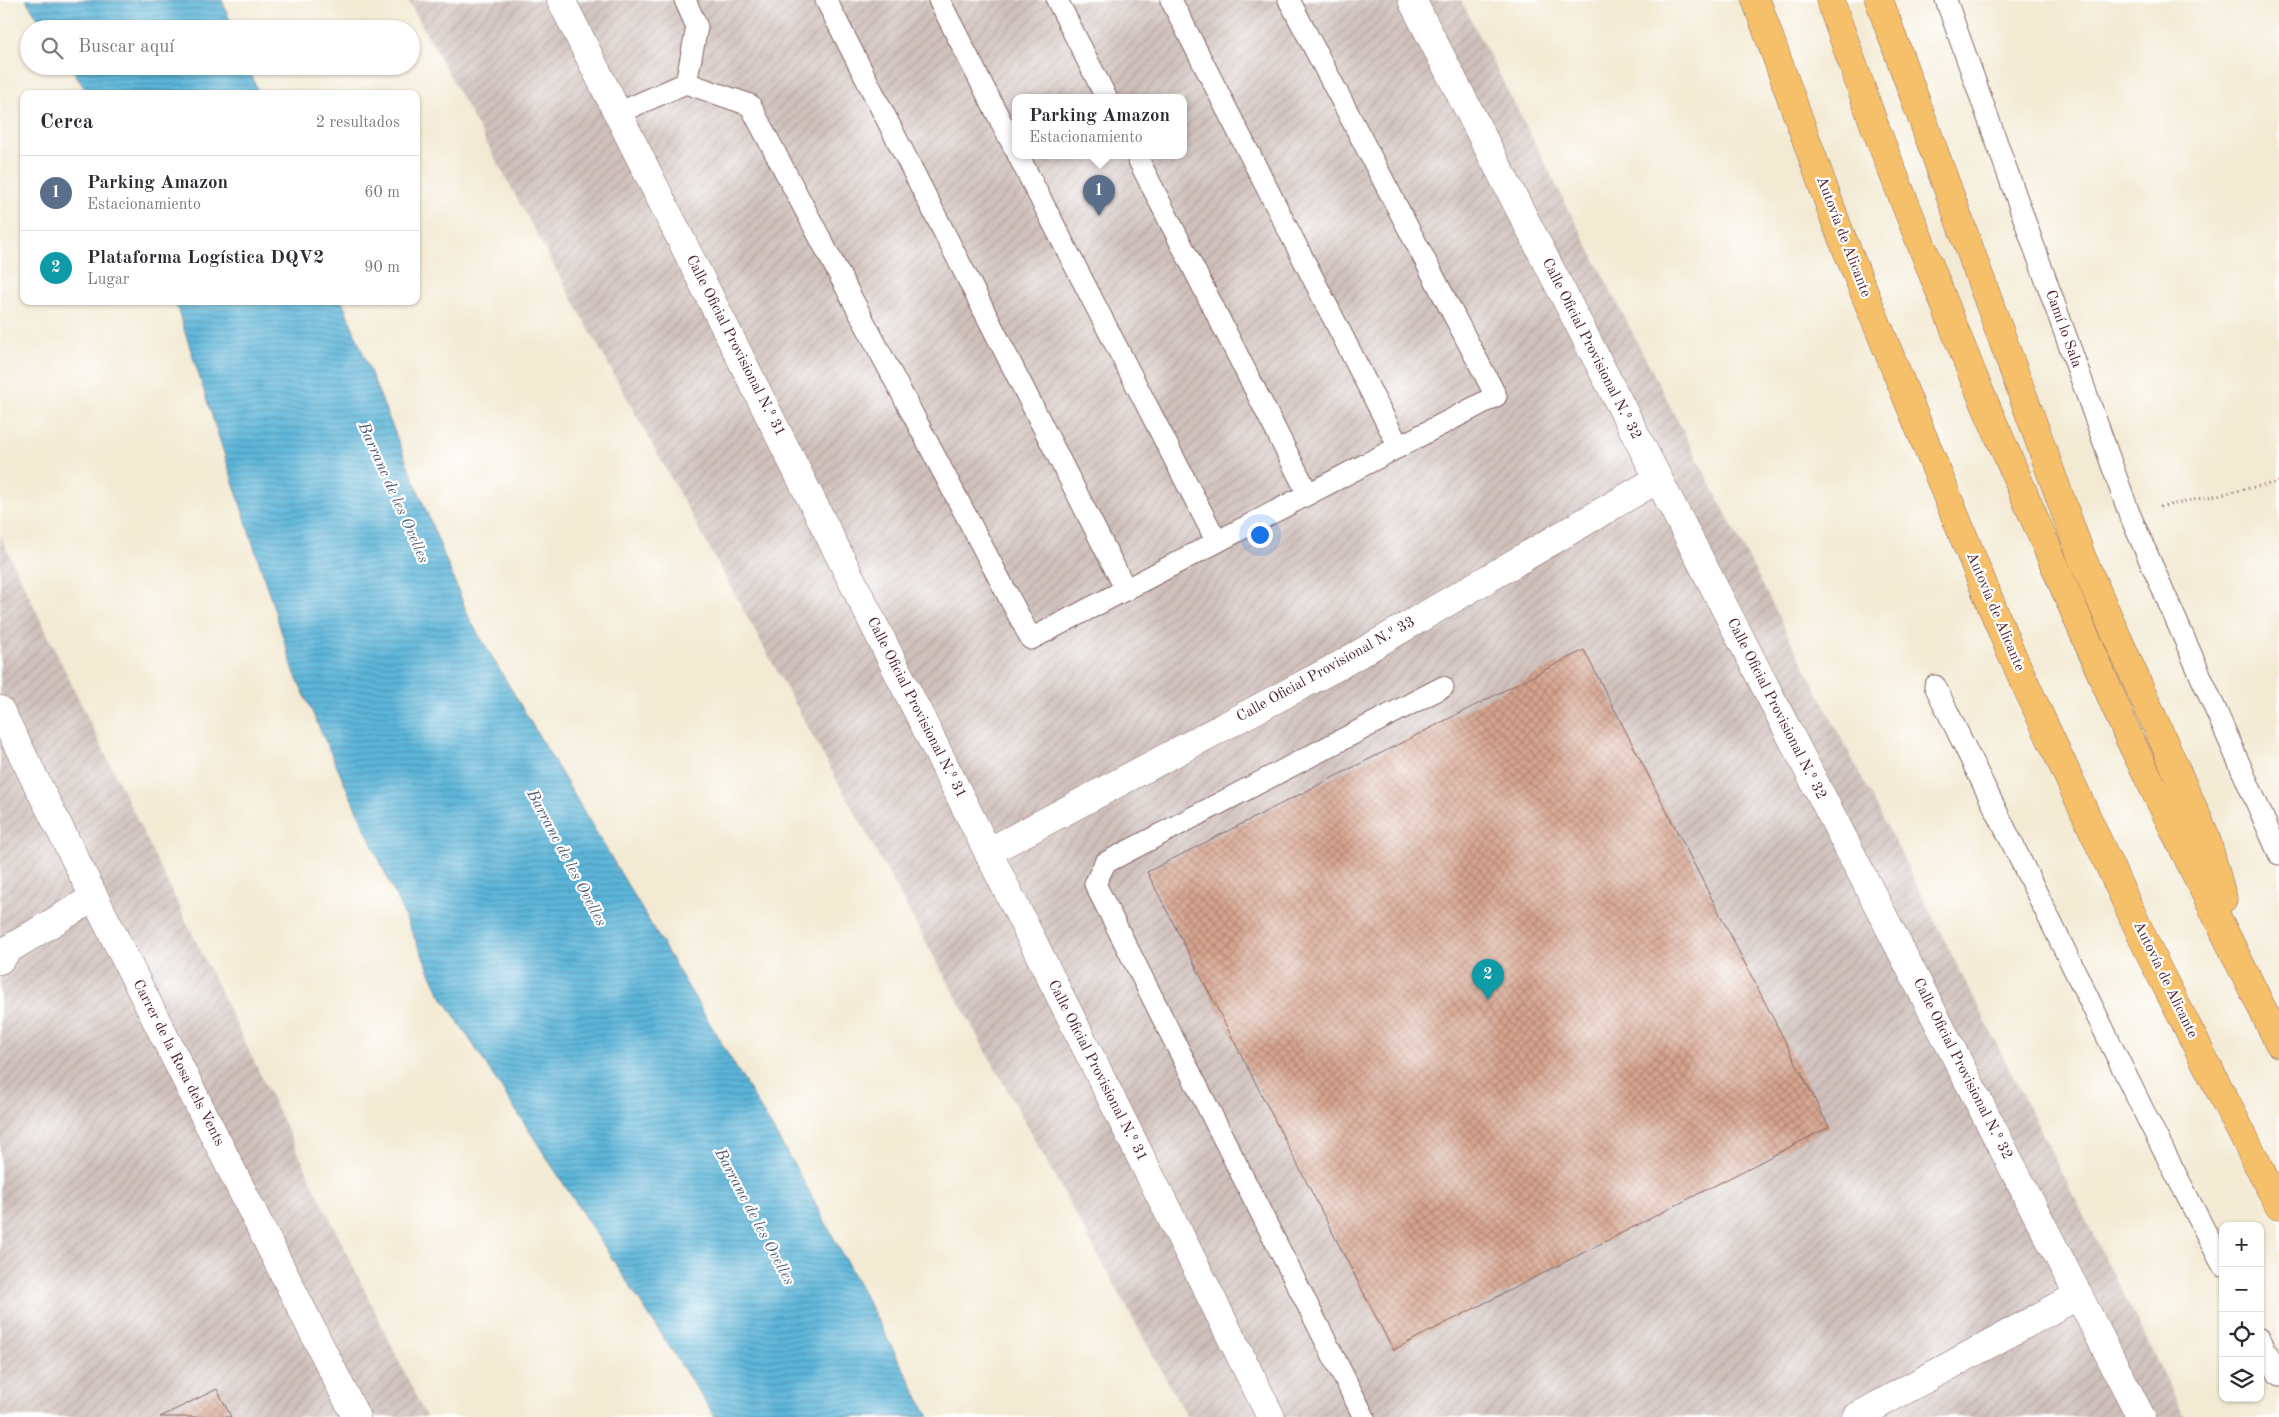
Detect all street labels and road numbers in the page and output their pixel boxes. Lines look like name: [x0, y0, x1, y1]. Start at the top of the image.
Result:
street label: Autovía de Alicante: [1813, 175, 1873, 299]
street label: Calle Oficial Provisional N.º 31: [683, 253, 787, 439]
street label: Calle Oficial Provisional N.º 32: [1539, 256, 1643, 442]
street label: Camí lo Sala: [2042, 288, 2084, 370]
street label: Autovía de Alicante: [1963, 550, 2027, 674]
street label: Calle Oficial Provisional N.º 31: [864, 615, 968, 801]
street label: Calle Oficial Provisional N.º 33: [1234, 615, 1418, 725]
street label: Calle Oficial Provisional N.º 32: [1724, 616, 1828, 802]
street label: Autovía de Alicante: [2130, 919, 2200, 1041]
street label: Calle Oficial Provisional N.º 32: [1910, 976, 2014, 1162]
street label: Carrer de la Rosa dels Vents: [129, 977, 227, 1149]
street label: Calle Oficial Provisional N.º 31: [1045, 978, 1149, 1164]

